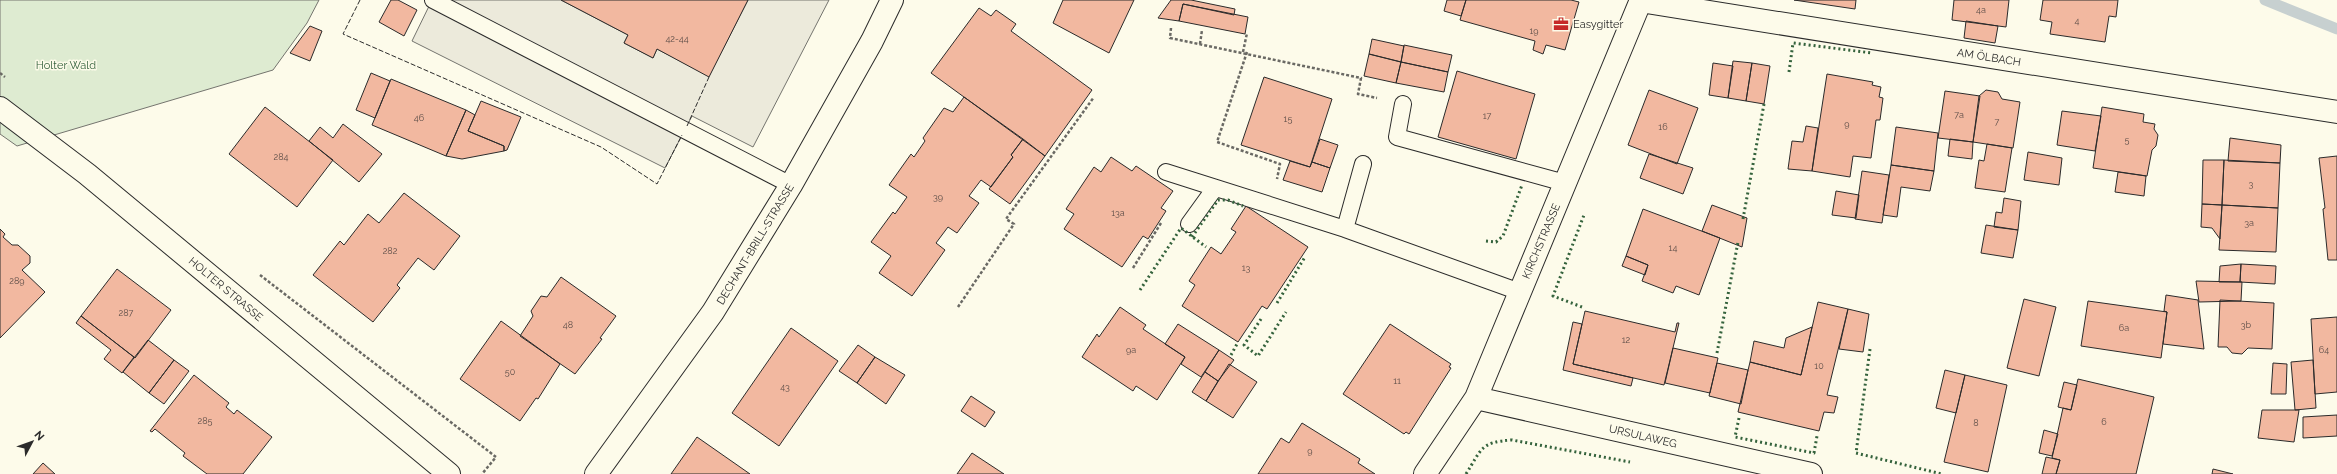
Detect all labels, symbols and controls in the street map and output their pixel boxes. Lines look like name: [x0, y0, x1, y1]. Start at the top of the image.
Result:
house number: 4a: [1976, 5, 1986, 15]
office icon: Easygitter: [1552, 15, 1570, 33]
house number: 4: [2075, 16, 2080, 26]
place label: Easygitter: [1573, 18, 1624, 31]
house number: 19: [1529, 26, 1539, 36]
house number: 42-44: [665, 34, 689, 44]
street label: AM ÖLBACH: [1956, 46, 2022, 69]
park label: Holter Wald: [36, 59, 96, 72]
house number: 7a: [1954, 110, 1964, 120]
house number: 17: [1483, 111, 1491, 121]
house number: 46: [414, 113, 425, 123]
house number: 15: [1284, 114, 1292, 124]
house number: 7: [1995, 117, 2000, 127]
house number: 9: [1844, 119, 1850, 129]
house number: 16: [1658, 122, 1668, 132]
house number: 5: [2125, 135, 2130, 145]
house number: 284: [274, 152, 289, 162]
house number: 3: [2249, 179, 2254, 189]
street label: DECHANT-BRILL-STRASSE: [714, 181, 797, 307]
house number: 39: [933, 192, 943, 202]
street label: KIRCHSTRASSE: [1520, 201, 1563, 281]
house number: 13a: [1111, 208, 1125, 218]
house number: 3a: [2244, 218, 2254, 228]
house number: 14: [1669, 243, 1677, 253]
house number: 282: [383, 246, 398, 256]
street label: HOLTER STRASSE: [186, 255, 266, 324]
house number: 13: [1242, 263, 1251, 273]
house number: 289: [9, 276, 25, 286]
house number: 287: [119, 308, 134, 318]
house number: 48: [563, 320, 573, 330]
house number: 3b: [2241, 320, 2252, 330]
house number: 6a: [2119, 323, 2129, 333]
house number: 12: [1622, 335, 1631, 345]
house number: 9a: [1126, 345, 1136, 355]
house number: 64: [2319, 345, 2329, 355]
house number: 10: [1814, 361, 1824, 371]
house number: 50: [505, 367, 516, 377]
house number: 11: [1393, 376, 1401, 386]
house number: 43: [780, 382, 790, 392]
house number: 285: [198, 416, 213, 426]
house number: 6: [2101, 417, 2107, 427]
house number: 8: [1973, 418, 1979, 428]
north arrow: [12, 422, 52, 462]
street label: URSULAWEG: [1608, 422, 1678, 451]
text: N: [32, 428, 47, 443]
house number: 9: [1307, 446, 1313, 456]

